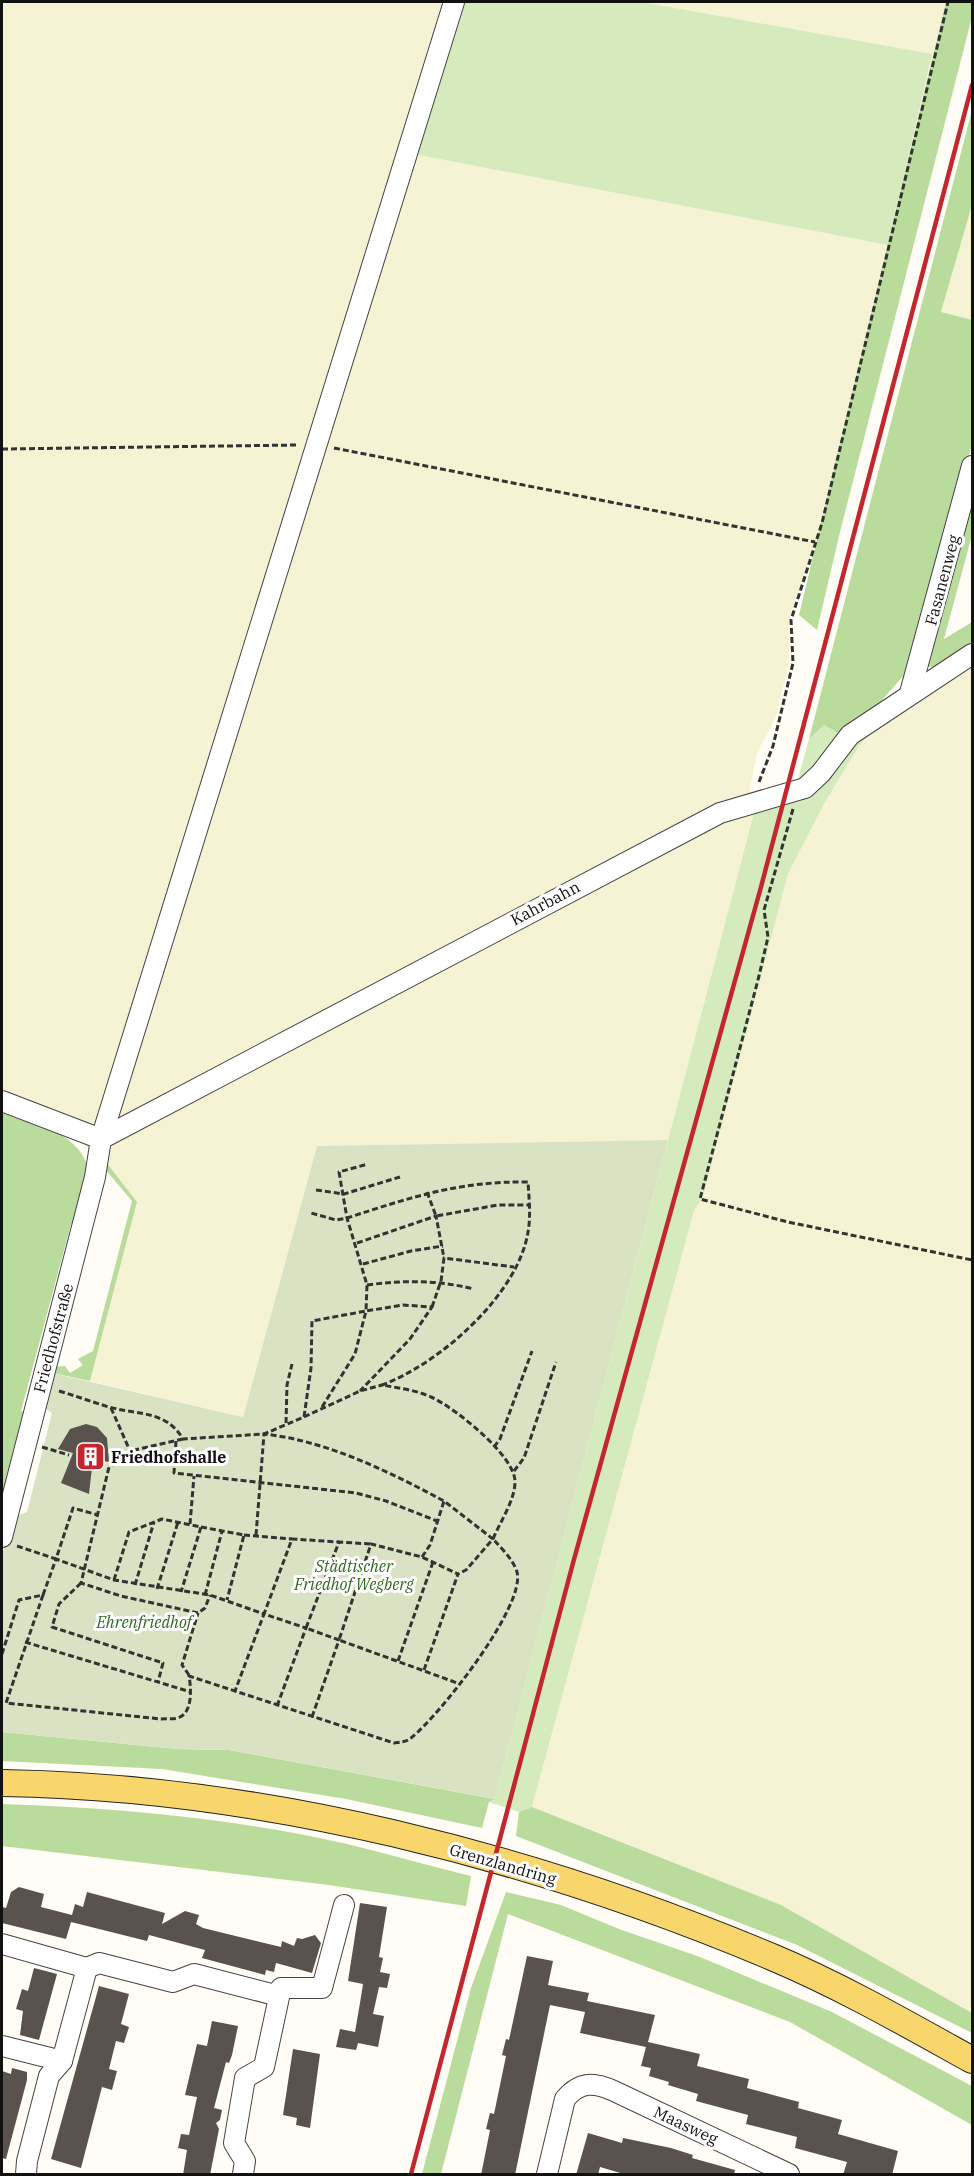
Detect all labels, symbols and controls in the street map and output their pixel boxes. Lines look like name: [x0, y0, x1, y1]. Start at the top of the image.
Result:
street label: Fasanenweg: [920, 532, 964, 628]
street label: Kahrbahn: [507, 876, 583, 930]
street label: Friedhofstraße: [29, 1281, 77, 1395]
building icon: Friedhofshalle: [74, 1441, 106, 1473]
place label: Friedhofshalle: [111, 1447, 226, 1467]
park label: Städtischer Friedhof Wegberg: [293, 1556, 414, 1594]
park label: Ehrenfriedhof: [95, 1612, 195, 1632]
street label: Grenzlandring: [447, 1839, 559, 1889]
street label: Maasweg: [651, 2101, 722, 2149]

